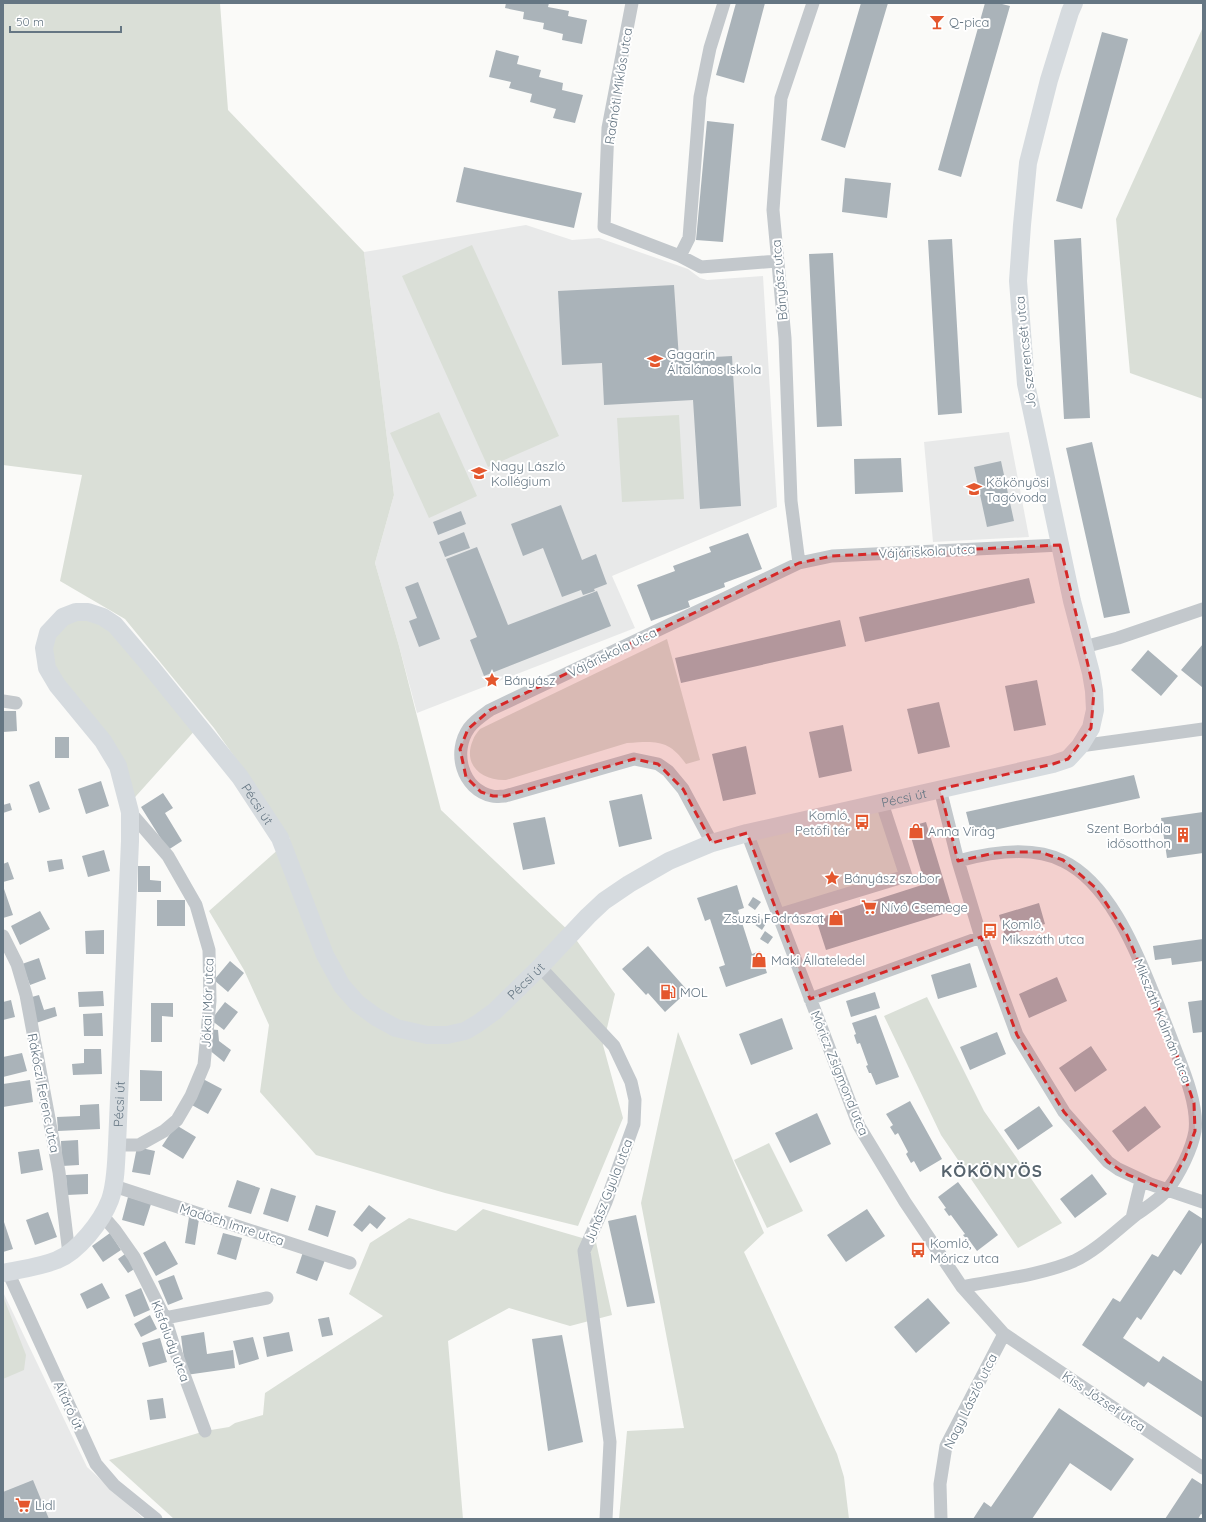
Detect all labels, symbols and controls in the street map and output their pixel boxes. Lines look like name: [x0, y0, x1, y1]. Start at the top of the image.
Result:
scale bar: [10, 8, 121, 34]
bar icon: Q-pica: [928, 13, 946, 31]
text: 50 m: [16, 14, 44, 29]
place label: Q-pica: [949, 14, 989, 30]
street label: Radnóti Miklós utca: [601, 27, 635, 145]
street label: Bányász utca: [767, 239, 791, 321]
street label: Jó szerencsét utca: [1011, 295, 1039, 409]
place label: Gagarin Általános Iskola: [667, 346, 761, 377]
school or university icon: Gagarin Általános Iskola: [646, 352, 664, 370]
place label: Nagy László Kollégium: [491, 458, 565, 489]
school or university icon: Nagy László Kollégium: [470, 464, 488, 482]
place label: Kökönyösi Tagóvoda: [986, 474, 1049, 505]
school or university icon: Kökönyösi Tagóvoda: [965, 480, 983, 498]
street label: Vájáriskola utca: [878, 540, 976, 562]
street label: Vájáriskola utca: [565, 624, 659, 680]
place icon: Bányász: [483, 671, 501, 689]
place label: Bányász: [504, 672, 555, 688]
street label: Pécsi út: [238, 780, 277, 828]
street label: Pécsi út: [880, 785, 928, 810]
place label: Komló, Petőfi tér: [795, 807, 850, 838]
bus stop icon: Komló, Petőfi tér: [853, 813, 871, 831]
place label: Szent Borbála idősotthon: [1087, 820, 1171, 851]
shop icon: Anna Virág: [907, 822, 925, 840]
place label: Anna Virág: [928, 823, 995, 839]
building icon: Szent Borbála idősotthon: [1174, 826, 1192, 844]
place icon: Bányász szobor: [823, 869, 841, 887]
place label: Bányász szobor: [844, 870, 940, 886]
supermarket icon: Nívó Csemege: [860, 898, 878, 916]
place label: Nívó Csemege: [881, 899, 968, 915]
shop icon: Zsuzsi Fodrászat: [827, 909, 845, 927]
place label: Zsuzsi Fodrászat: [723, 910, 824, 926]
place label: Komló, Mikszáth utca: [1002, 916, 1084, 947]
bus stop icon: Komló, Mikszáth utca: [981, 922, 999, 940]
shop icon: Maki Állateledel: [750, 951, 768, 969]
place label: Maki Állateledel: [771, 952, 865, 968]
street label: Mikszáth Kálmán utca: [1131, 956, 1195, 1086]
street label: Jókai Mór utca: [197, 958, 217, 1048]
street label: Pécsi út: [504, 959, 548, 1003]
fuel station icon: MOL: [659, 983, 677, 1001]
place label: MOL: [680, 984, 708, 1000]
street label: Móricz Zsigmond utca: [808, 1008, 872, 1138]
street label: Rákóczi Ferenc utca: [25, 1032, 63, 1154]
street label: Pécsi út: [110, 1081, 128, 1127]
street label: Juhász Gyula utca: [581, 1137, 635, 1245]
district label: KÖKÖNYÖS: [941, 1160, 1043, 1181]
street label: Madách Imre utca: [178, 1200, 286, 1248]
place label: Komló, Móricz utca: [930, 1235, 999, 1266]
bus stop icon: Komló, Móricz utca: [909, 1241, 927, 1259]
street label: Kisfaludy utca: [148, 1298, 194, 1384]
street label: Nagy László utca: [940, 1351, 1000, 1451]
street label: Kiss József utca: [1059, 1367, 1149, 1435]
street label: Altáró út: [51, 1378, 87, 1432]
supermarket icon: Lidl: [14, 1496, 32, 1514]
place label: Lidl: [35, 1497, 56, 1513]

